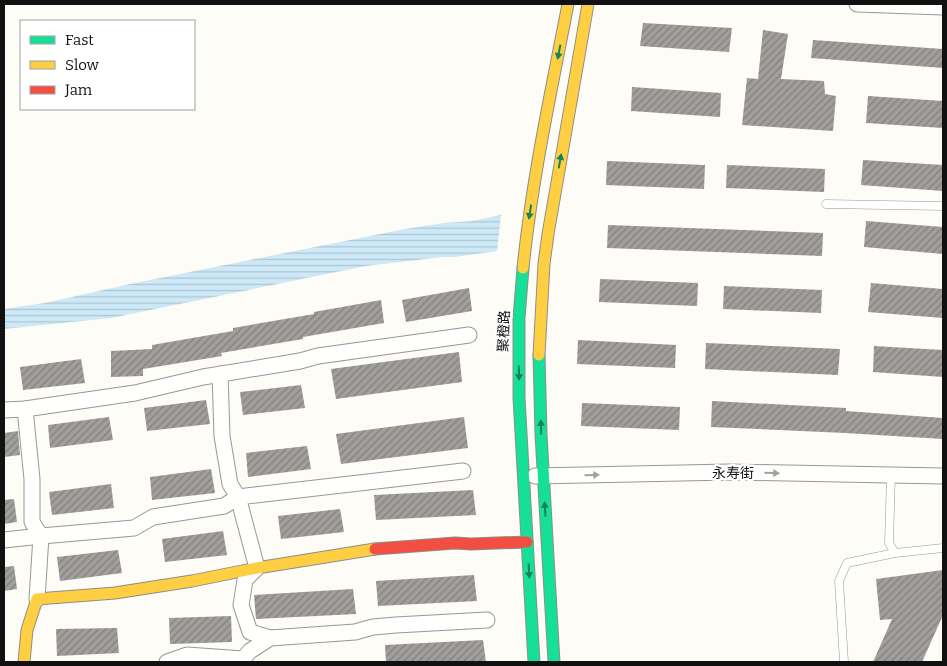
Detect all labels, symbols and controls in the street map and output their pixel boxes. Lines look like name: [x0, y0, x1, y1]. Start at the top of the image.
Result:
legend: [20, 20, 195, 110]
text: Fast: [65, 31, 94, 49]
one-way arrow: [554, 44, 562, 60]
text: Slow: [65, 56, 100, 74]
text: Jam: [64, 81, 93, 99]
one-way arrow: [557, 152, 565, 168]
one-way arrow: [526, 204, 534, 220]
street label: 聚橙路: [495, 310, 513, 352]
one-way arrow: [515, 366, 523, 382]
one-way arrow: [536, 419, 544, 435]
street label: 永寿街: [712, 465, 754, 482]
one-way arrow: [764, 469, 780, 477]
one-way arrow: [584, 471, 600, 479]
one-way arrow: [541, 500, 549, 516]
one-way arrow: [525, 563, 533, 579]

